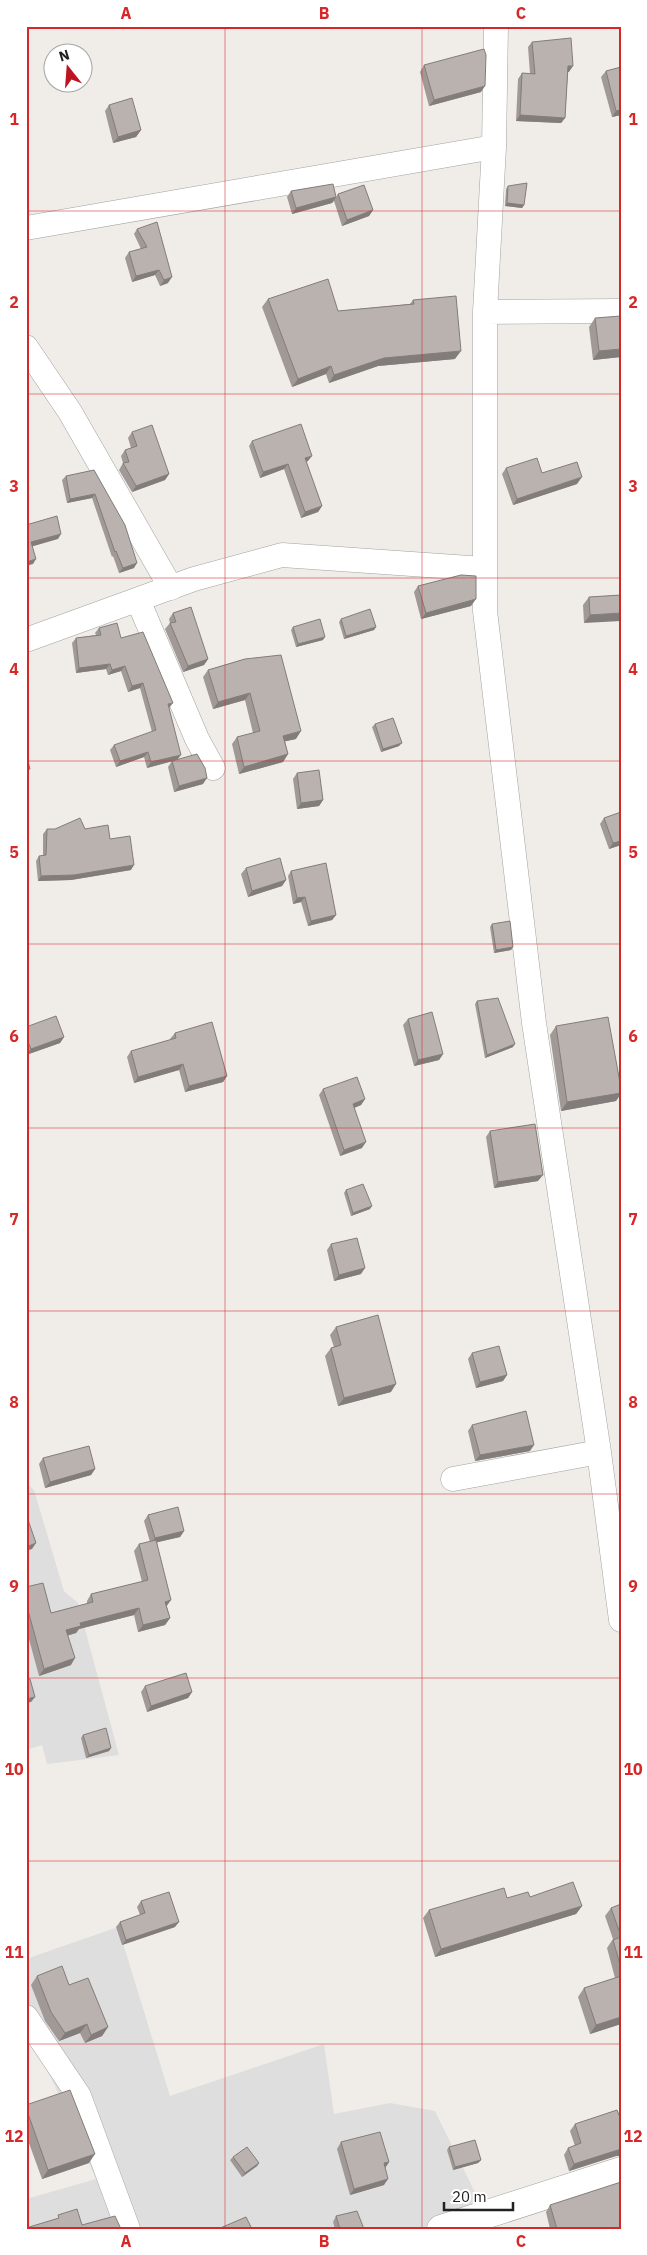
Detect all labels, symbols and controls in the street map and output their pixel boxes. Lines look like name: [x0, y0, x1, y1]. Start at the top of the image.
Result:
text: A: [121, 3, 132, 23]
text: B: [319, 3, 330, 23]
text: C: [516, 3, 526, 23]
north arrow: [42, 42, 92, 92]
text: N: [57, 45, 72, 66]
text: 1: [9, 109, 19, 129]
text: 1: [628, 109, 638, 129]
text: 2: [9, 292, 19, 312]
text: 2: [628, 292, 638, 312]
text: 3: [9, 476, 19, 496]
text: 3: [628, 476, 638, 496]
text: 4: [9, 659, 19, 679]
text: 4: [628, 659, 638, 679]
text: 5: [9, 842, 19, 862]
text: 5: [628, 842, 638, 862]
text: 6: [9, 1026, 19, 1046]
text: 6: [628, 1026, 638, 1046]
text: 7: [9, 1209, 19, 1229]
text: 7: [628, 1209, 638, 1229]
text: 8: [9, 1392, 19, 1412]
text: 8: [628, 1392, 638, 1412]
text: 9: [9, 1576, 19, 1596]
text: 9: [628, 1576, 638, 1596]
text: 10: [4, 1759, 24, 1779]
text: 10: [623, 1759, 643, 1779]
text: 11: [4, 1942, 24, 1962]
text: 11: [623, 1942, 643, 1962]
text: 12: [4, 2126, 24, 2146]
text: 12: [623, 2126, 643, 2146]
scale bar: [444, 2180, 513, 2212]
text: 20 m: [452, 2187, 487, 2206]
text: A: [121, 2231, 132, 2251]
text: B: [319, 2231, 330, 2251]
text: C: [516, 2231, 526, 2251]

